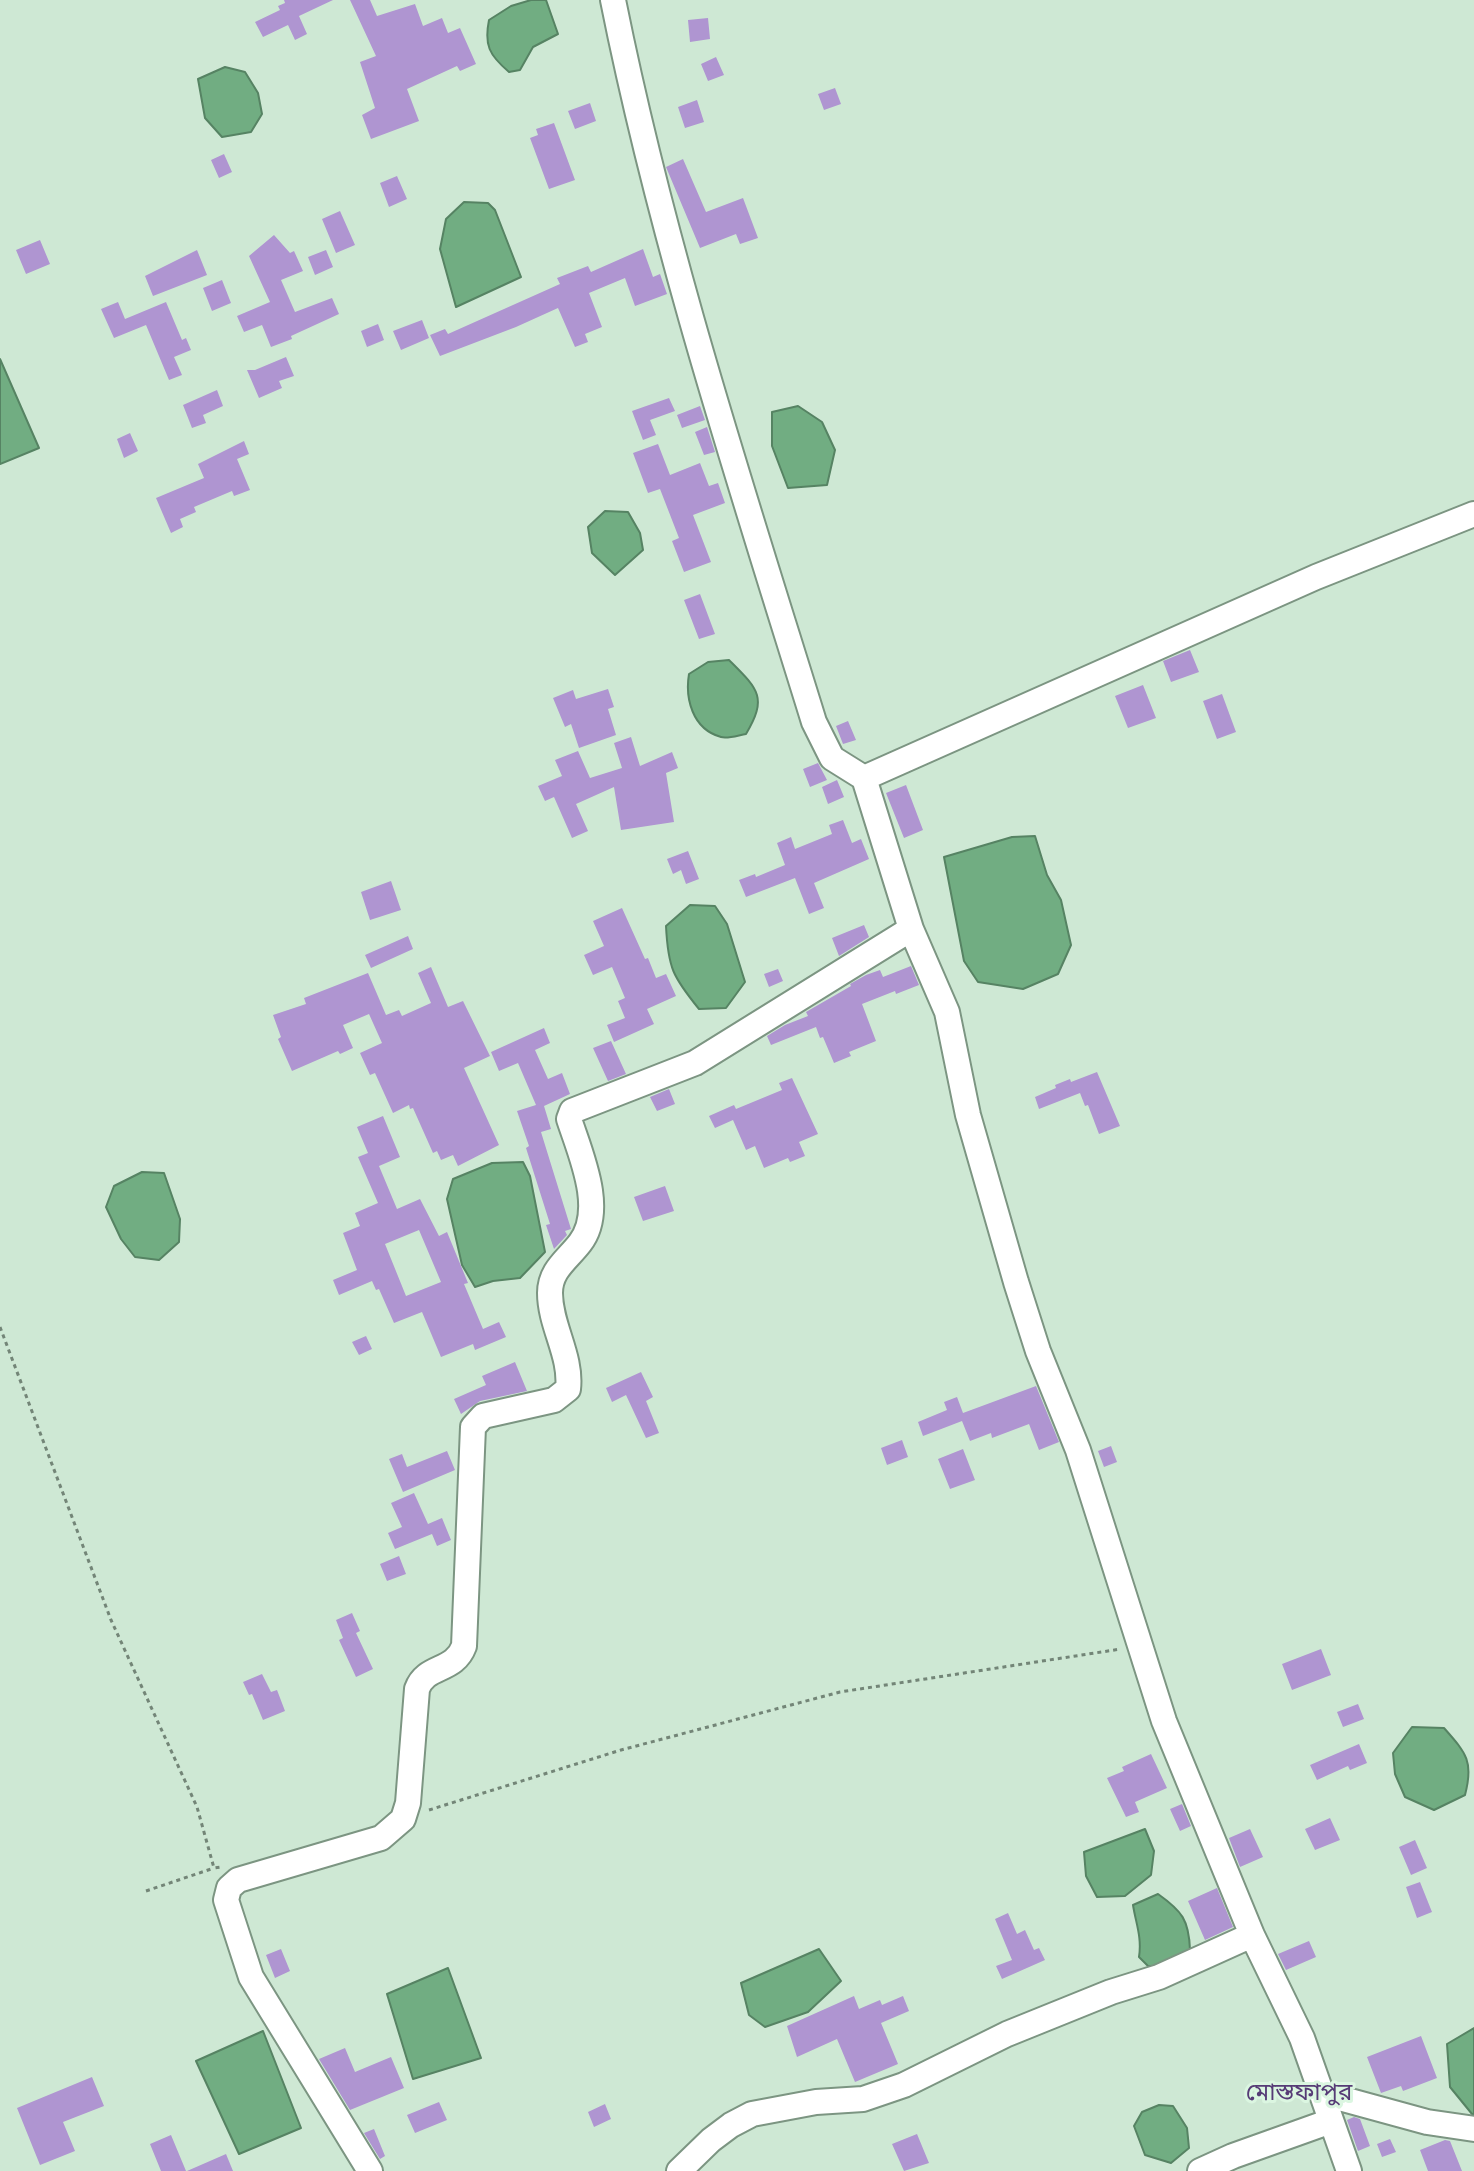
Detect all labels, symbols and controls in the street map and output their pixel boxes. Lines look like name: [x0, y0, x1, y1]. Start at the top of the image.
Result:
district label: মোস্তফাপুর: [1246, 2079, 1352, 2107]

